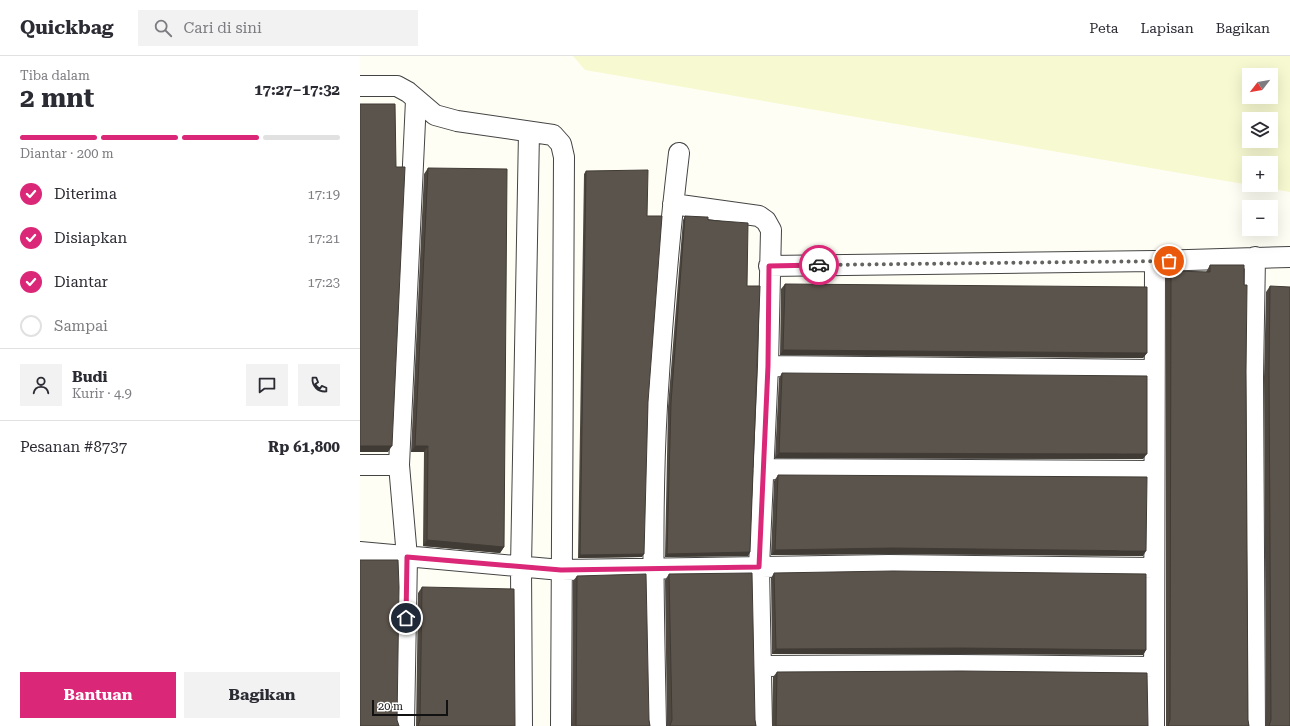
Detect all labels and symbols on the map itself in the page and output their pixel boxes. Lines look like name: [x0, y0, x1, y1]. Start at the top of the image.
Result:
north arrow: [1242, 68, 1278, 104]
pin: [1152, 244, 1186, 278]
courier: [799, 245, 839, 285]
pin: [389, 601, 423, 635]
scale bar: [372, 698, 448, 717]

